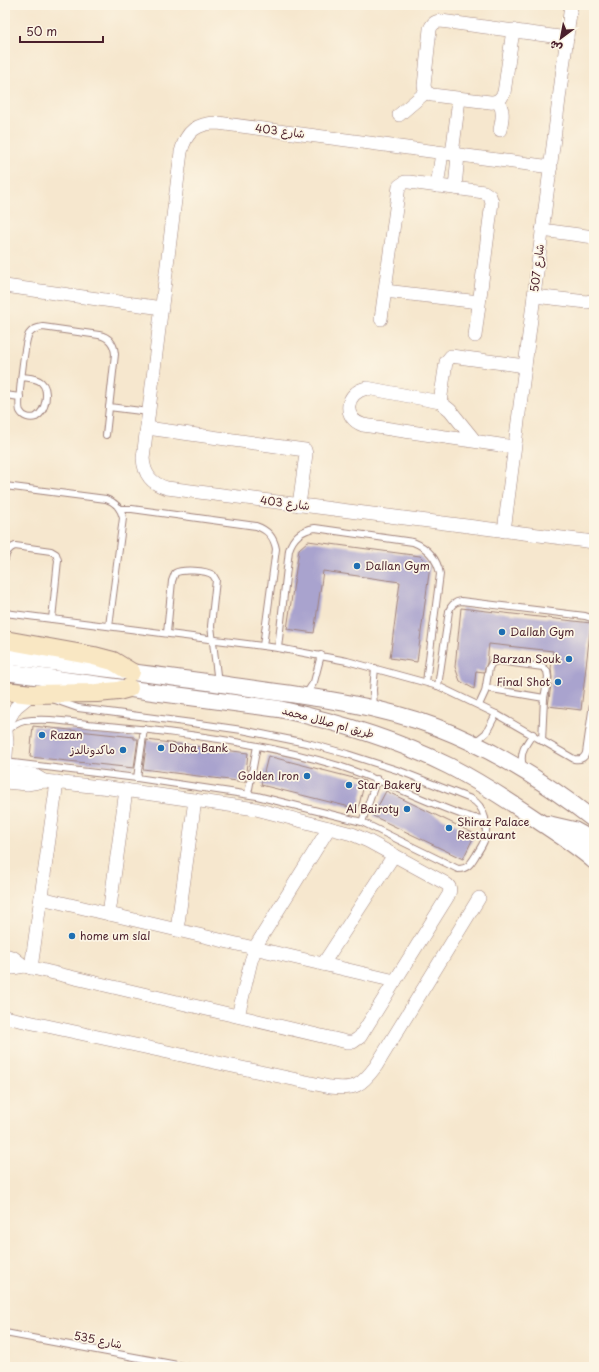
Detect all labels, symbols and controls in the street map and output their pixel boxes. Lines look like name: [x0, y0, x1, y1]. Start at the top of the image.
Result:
scale bar: [20, 18, 103, 44]
north arrow: [541, 18, 581, 58]
text: 50 m: [26, 22, 57, 40]
text: ش: [546, 36, 565, 57]
street label: شارع 403: [254, 119, 306, 143]
street label: شارع 507: [525, 243, 549, 293]
street label: شارع 403: [259, 491, 311, 515]
place label: Dallan Gym: [365, 557, 430, 574]
marker: Dallan Gym: [352, 561, 362, 571]
place label: Dallah Gym: [510, 623, 574, 640]
marker: Dallah Gym: [497, 627, 507, 637]
place label: Barzan Souk: [492, 650, 562, 667]
marker: Barzan Souk: [564, 654, 574, 664]
place label: Final Shot: [497, 673, 551, 690]
marker: Final Shot: [553, 677, 563, 687]
street label: طريق ام صلال محمد: [280, 701, 376, 743]
place label: Razan: [50, 726, 83, 743]
marker: Razan: [37, 730, 47, 740]
place label: Doha Bank: [169, 739, 229, 756]
place label: ماكدونالدز: [69, 741, 115, 758]
marker: Doha Bank: [156, 743, 166, 753]
marker: ماكدونالدز: [118, 745, 128, 755]
place label: Golden Iron: [238, 767, 299, 784]
marker: Golden Iron: [302, 771, 312, 781]
place label: Star Bakery: [357, 776, 421, 793]
marker: Star Bakery: [344, 780, 354, 790]
place label: Al Bairoty: [346, 800, 399, 817]
marker: Al Bairoty: [402, 804, 412, 814]
place label: Shiraz Palace Restaurant: [457, 813, 530, 843]
marker: Shiraz Palace Restaurant: [444, 823, 454, 833]
place label: home um slal: [80, 927, 150, 944]
marker: home um slal: [67, 931, 77, 941]
street label: شارع 535: [72, 1327, 124, 1353]

